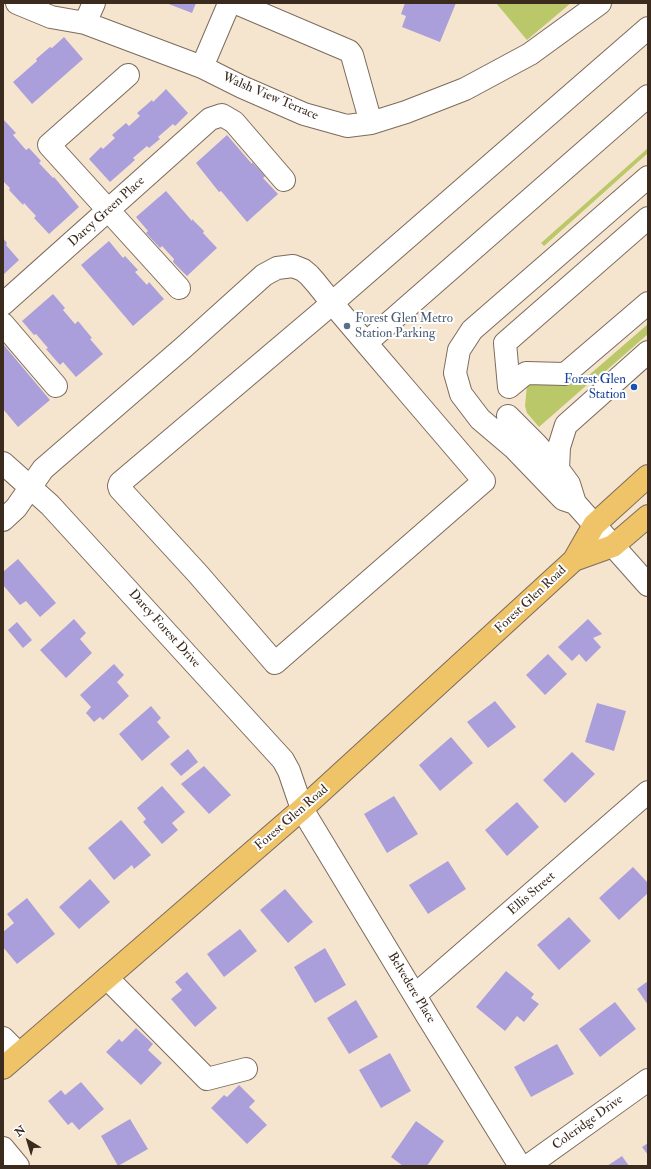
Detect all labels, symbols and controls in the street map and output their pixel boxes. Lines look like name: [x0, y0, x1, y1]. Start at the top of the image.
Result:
street label: Walsh View Terrace: [220, 70, 320, 124]
street label: Darcy Green Place: [66, 174, 148, 250]
place label: Forest Glen Metro Station Parking: [355, 311, 453, 342]
marker: Forest Glen Metro Station Parking: [342, 321, 352, 331]
place label: Forest Glen Station: [564, 372, 626, 403]
marker: Forest Glen Station: [629, 382, 639, 392]
street label: Forest Glen Road: [492, 563, 570, 637]
street label: Darcy Forest Drive: [125, 587, 203, 671]
street label: Forest Glen Road: [252, 782, 332, 854]
street label: Ellis Street: [505, 869, 559, 919]
street label: Belvedere Place: [384, 950, 438, 1026]
street label: Coleridge Drive: [550, 1092, 626, 1154]
north arrow: [8, 1121, 48, 1161]
text: N: [12, 1123, 28, 1139]

